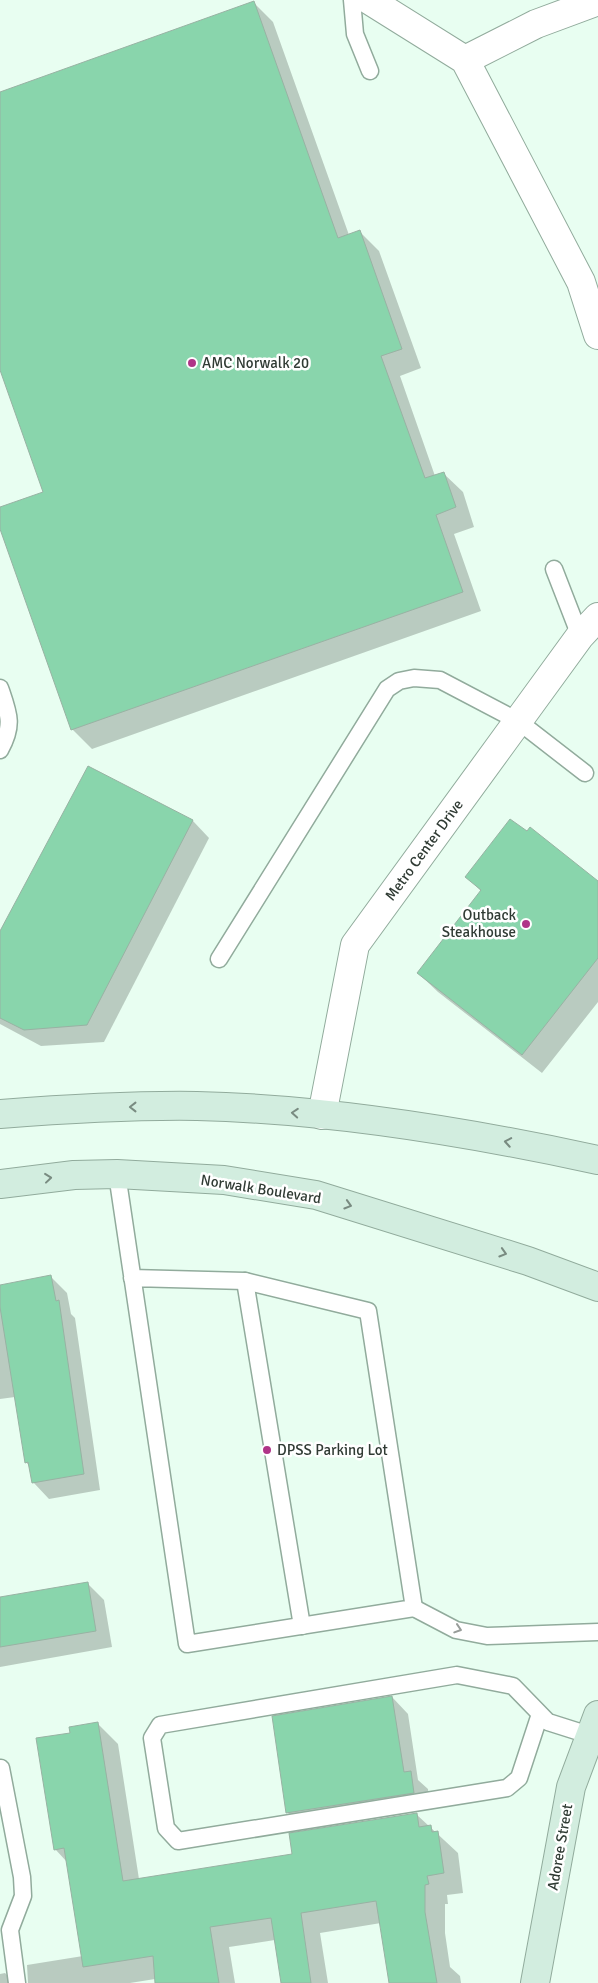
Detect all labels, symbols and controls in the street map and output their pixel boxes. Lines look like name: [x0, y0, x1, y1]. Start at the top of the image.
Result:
place label: AMC Norwalk 20: [202, 354, 309, 372]
marker: AMC Norwalk 20: [186, 357, 198, 369]
street label: Metro Center Drive: [381, 796, 467, 904]
place label: Outback Steakhouse: [442, 906, 516, 941]
marker: Outback Steakhouse: [520, 918, 532, 930]
one-way arrow: [128, 1102, 136, 1112]
one-way arrow: [291, 1108, 299, 1119]
one-way arrow: [503, 1138, 512, 1148]
street label: Norwalk Boulevard: [199, 1171, 323, 1207]
one-way arrow: [45, 1173, 53, 1184]
one-way arrow: [343, 1199, 352, 1209]
one-way arrow: [499, 1247, 507, 1257]
place label: DPSS Parking Lot: [277, 1441, 388, 1459]
marker: DPSS Parking Lot: [261, 1444, 273, 1456]
one-way arrow: [453, 1623, 462, 1633]
street label: Adoree Street: [544, 1802, 576, 1892]

